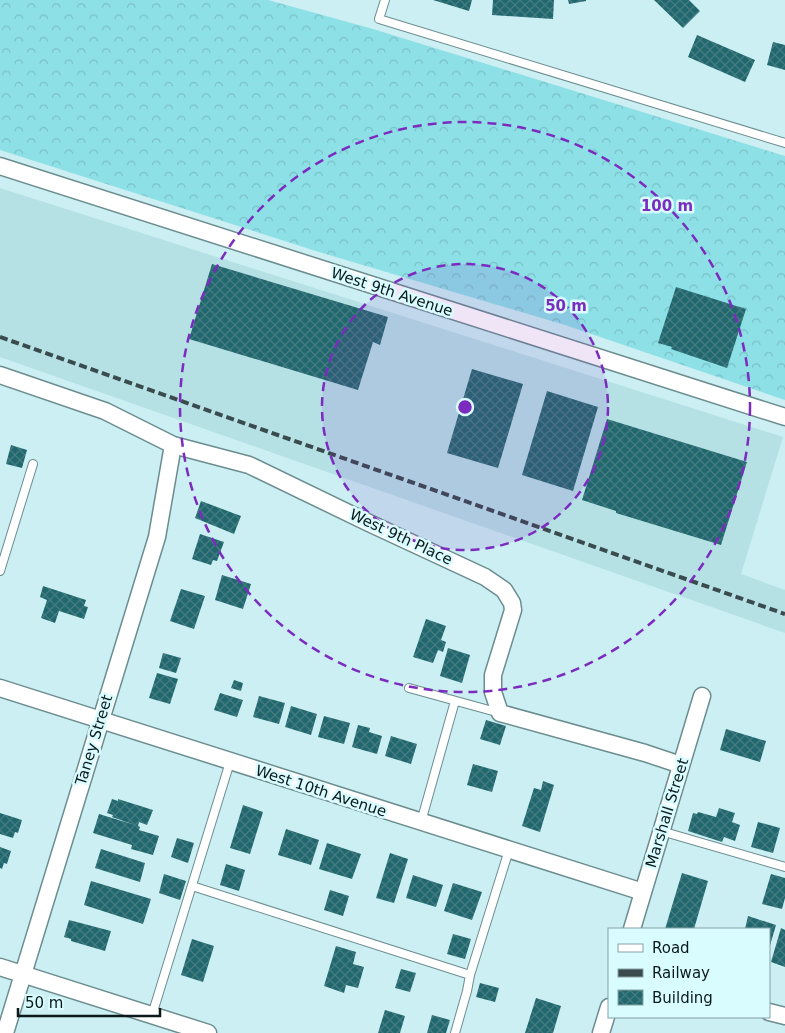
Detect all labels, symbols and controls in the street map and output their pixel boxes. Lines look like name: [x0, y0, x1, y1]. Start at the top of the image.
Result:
text: 100 m: [641, 197, 693, 215]
street label: West 9th Avenue: [329, 264, 455, 320]
text: 50 m: [545, 297, 587, 315]
centre of rings: [456, 398, 474, 416]
street label: West 9th Place: [347, 505, 455, 569]
street label: Taney Street: [71, 692, 116, 788]
street label: Marshall Street: [642, 756, 692, 870]
street label: West 10th Avenue: [253, 761, 389, 821]
legend: [608, 928, 770, 1018]
text: Road: [652, 939, 690, 957]
text: Railway: [652, 964, 710, 982]
scale bar: [18, 986, 160, 1018]
text: Building: [652, 989, 713, 1007]
text: 50 m: [25, 994, 63, 1012]

